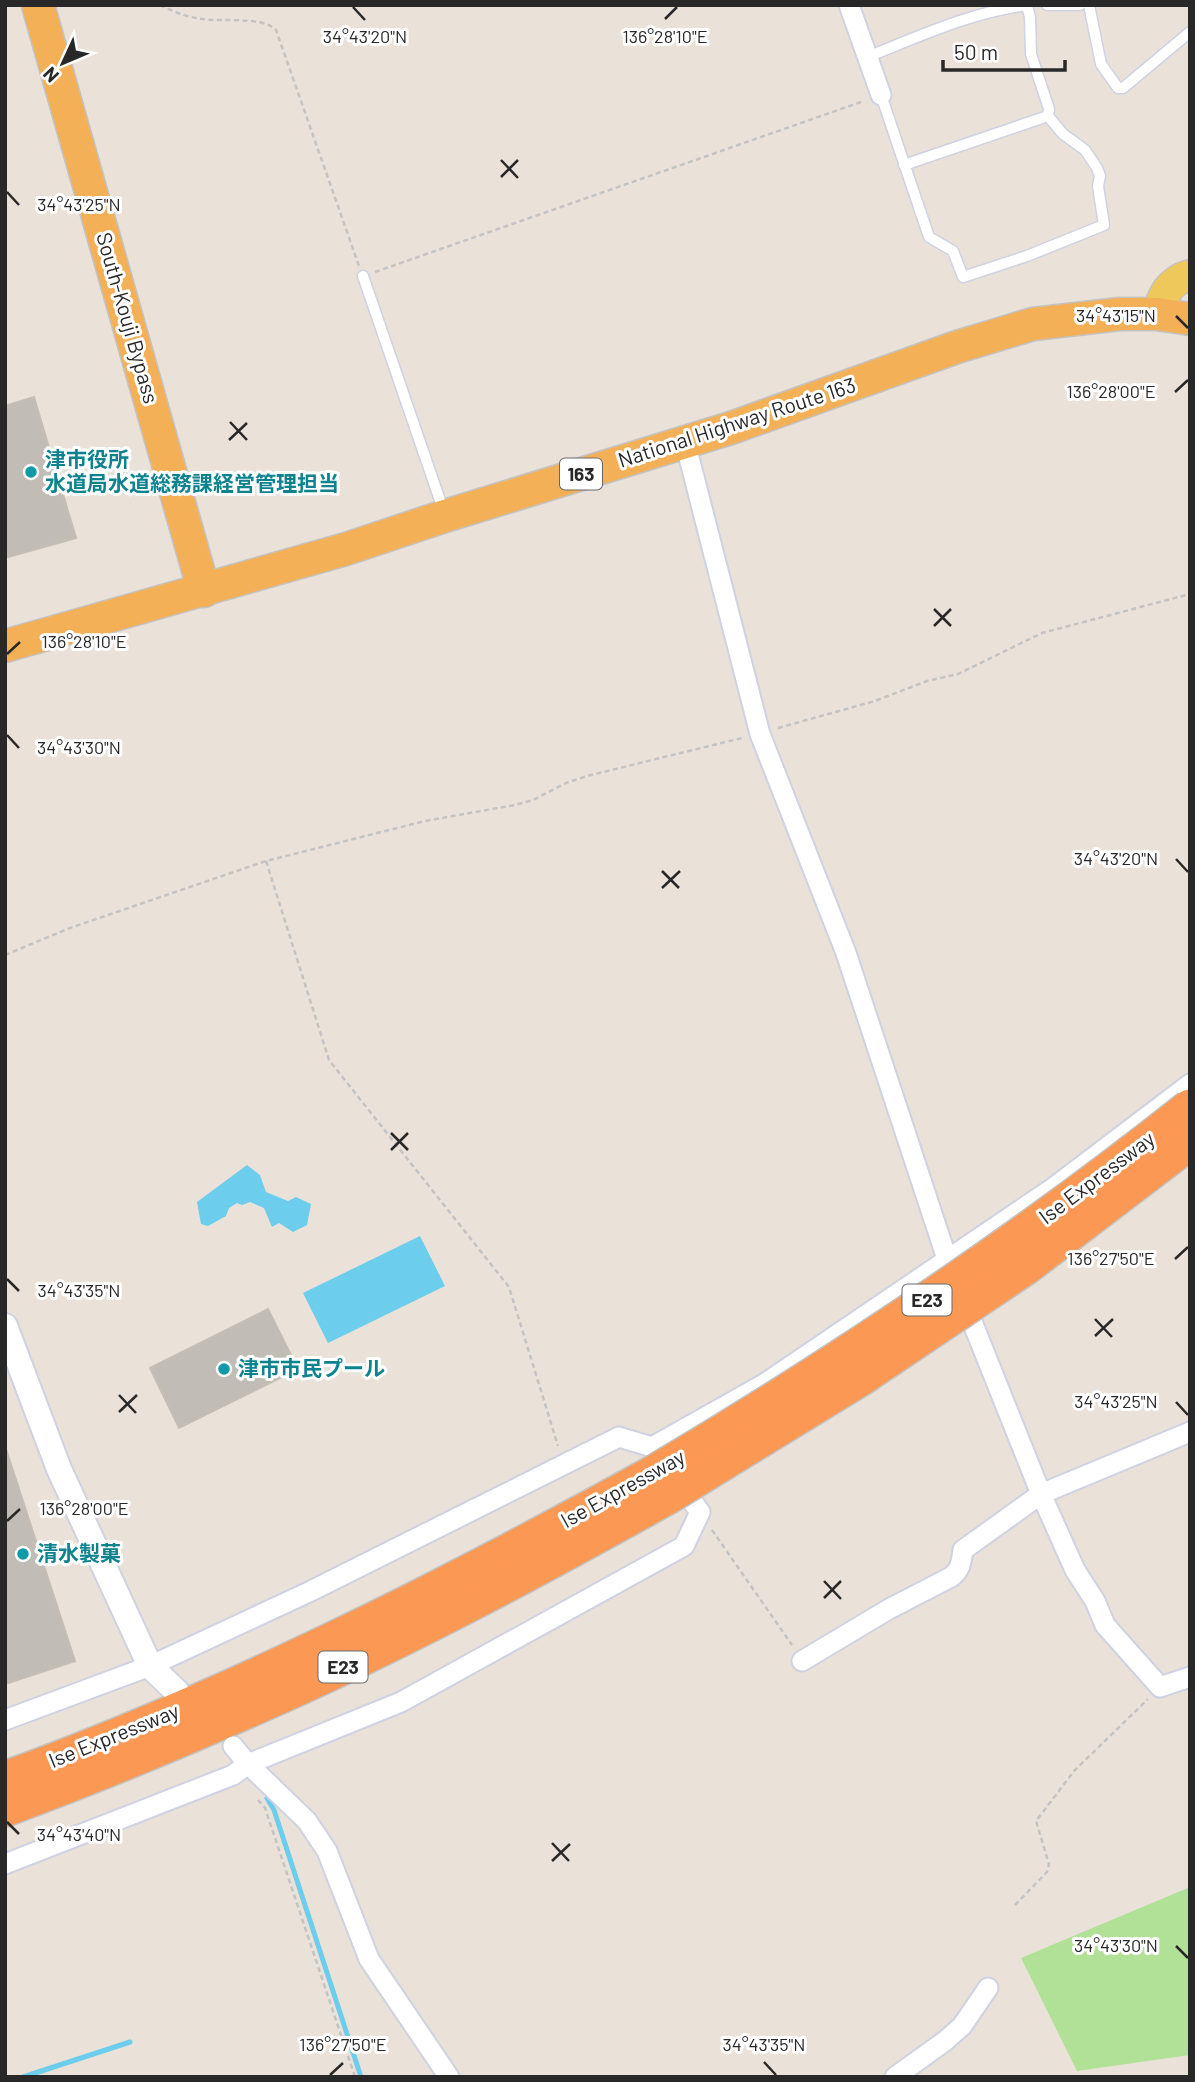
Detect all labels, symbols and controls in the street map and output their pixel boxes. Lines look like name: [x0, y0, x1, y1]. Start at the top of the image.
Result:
text: 34°43'20"N: [323, 25, 407, 47]
text: 136°28'10"E: [622, 25, 708, 47]
north arrow: [28, 28, 98, 98]
scale bar: [943, 28, 1066, 72]
text: 50 m: [954, 39, 998, 64]
text: N: [38, 63, 63, 88]
text: 34°43'25"N: [37, 193, 121, 215]
street label: South-Kouji Bypass: [92, 229, 165, 406]
text: 34°43'15"N: [1076, 304, 1156, 326]
street label: National Highway Route 163: [615, 371, 859, 472]
text: 136°28'00"E: [1066, 380, 1156, 402]
place label: 津市役所 水道局水道総務課経営管理担当: [45, 446, 339, 495]
road number: 163: [560, 458, 602, 489]
marker: 津市役所 水道局水道総務課経営管理担当: [23, 464, 39, 480]
text: 136°28'10"E: [41, 630, 127, 652]
text: 34°43'30"N: [37, 736, 121, 758]
text: 34°43'20"N: [1074, 847, 1158, 869]
street label: Ise Expressway: [1033, 1125, 1159, 1228]
text: 136°27'50"E: [1067, 1247, 1155, 1269]
text: 34°43'35"N: [37, 1279, 121, 1301]
road number: E23: [902, 1284, 951, 1316]
place label: 津市市民プール: [238, 1355, 385, 1380]
marker: 津市市民プール: [216, 1361, 232, 1377]
text: 34°43'25"N: [1074, 1390, 1158, 1412]
street label: Ise Expressway: [556, 1443, 689, 1532]
text: 136°28'00"E: [39, 1497, 129, 1519]
place label: 清水製菓: [37, 1540, 121, 1565]
marker: 清水製菓: [15, 1546, 31, 1562]
road number: E23: [318, 1652, 368, 1682]
street label: Ise Expressway: [45, 1697, 182, 1772]
text: 34°43'40"N: [37, 1823, 121, 1845]
text: 34°43'30"N: [1074, 1934, 1158, 1956]
text: 136°27'50"E: [299, 2033, 387, 2055]
text: 34°43'35"N: [722, 2033, 806, 2055]

